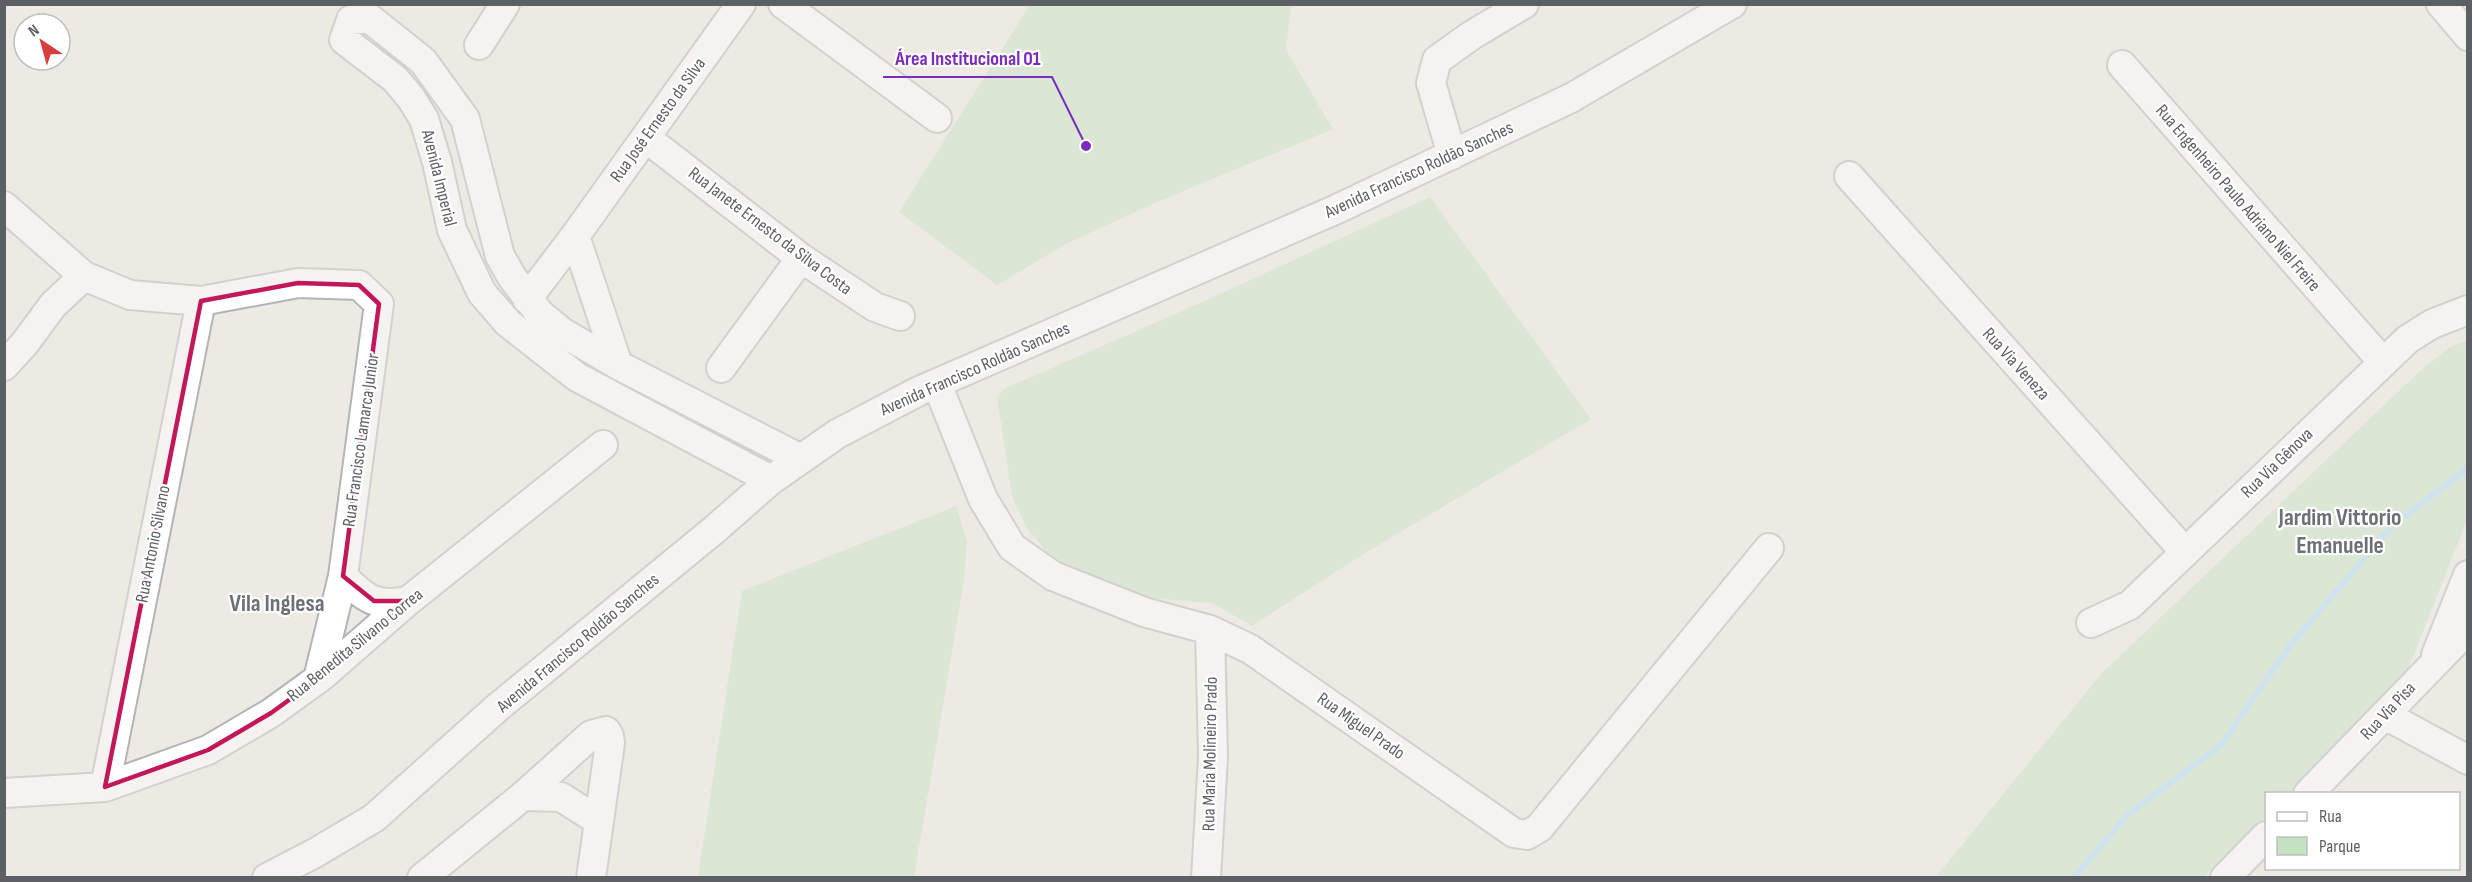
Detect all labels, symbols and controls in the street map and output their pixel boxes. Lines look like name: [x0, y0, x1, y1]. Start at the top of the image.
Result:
north arrow: [12, 12, 72, 72]
text: N: [25, 21, 43, 41]
callout: Área Institucional 01: [883, 39, 1052, 77]
text: Área Institucional 01: [894, 47, 1041, 71]
street label: Rua José Ernesto da Silva: [606, 54, 710, 186]
street label: Rua Engenheiro Paulo Adriano Niel Freire: [2151, 100, 2325, 296]
street label: Avenida Francisco Roldão Sanches: [1321, 117, 1516, 223]
street label: Avenida Imperial: [417, 127, 461, 228]
street label: Rua Janete Ernesto da Silva Costa: [684, 163, 856, 299]
street label: Avenida Francisco Roldão Sanches: [876, 318, 1073, 421]
street label: Rua Via Veneza: [1978, 324, 2054, 405]
street label: Rua Francisco Lamarca Junior: [338, 352, 384, 528]
street label: Rua Via Gênova: [2237, 424, 2317, 502]
street label: Rua Antonio Silvano: [131, 484, 175, 604]
district label: Jardim Vittorio Emanuelle: [2278, 503, 2401, 560]
street label: Avenida Francisco Roldão Sanches: [492, 569, 663, 718]
street label: Rua Benedita Silvano Correa: [283, 584, 427, 706]
district label: Vila Inglesa: [229, 589, 325, 618]
street label: Rua Maria Molineiro Prado: [1198, 676, 1222, 832]
street label: Rua Via Pisa: [2356, 678, 2420, 744]
street label: Rua Miguel Prado: [1313, 688, 1409, 764]
legend: [2265, 792, 2460, 870]
text: Rua: [2319, 806, 2342, 827]
text: Parque: [2319, 836, 2360, 857]

